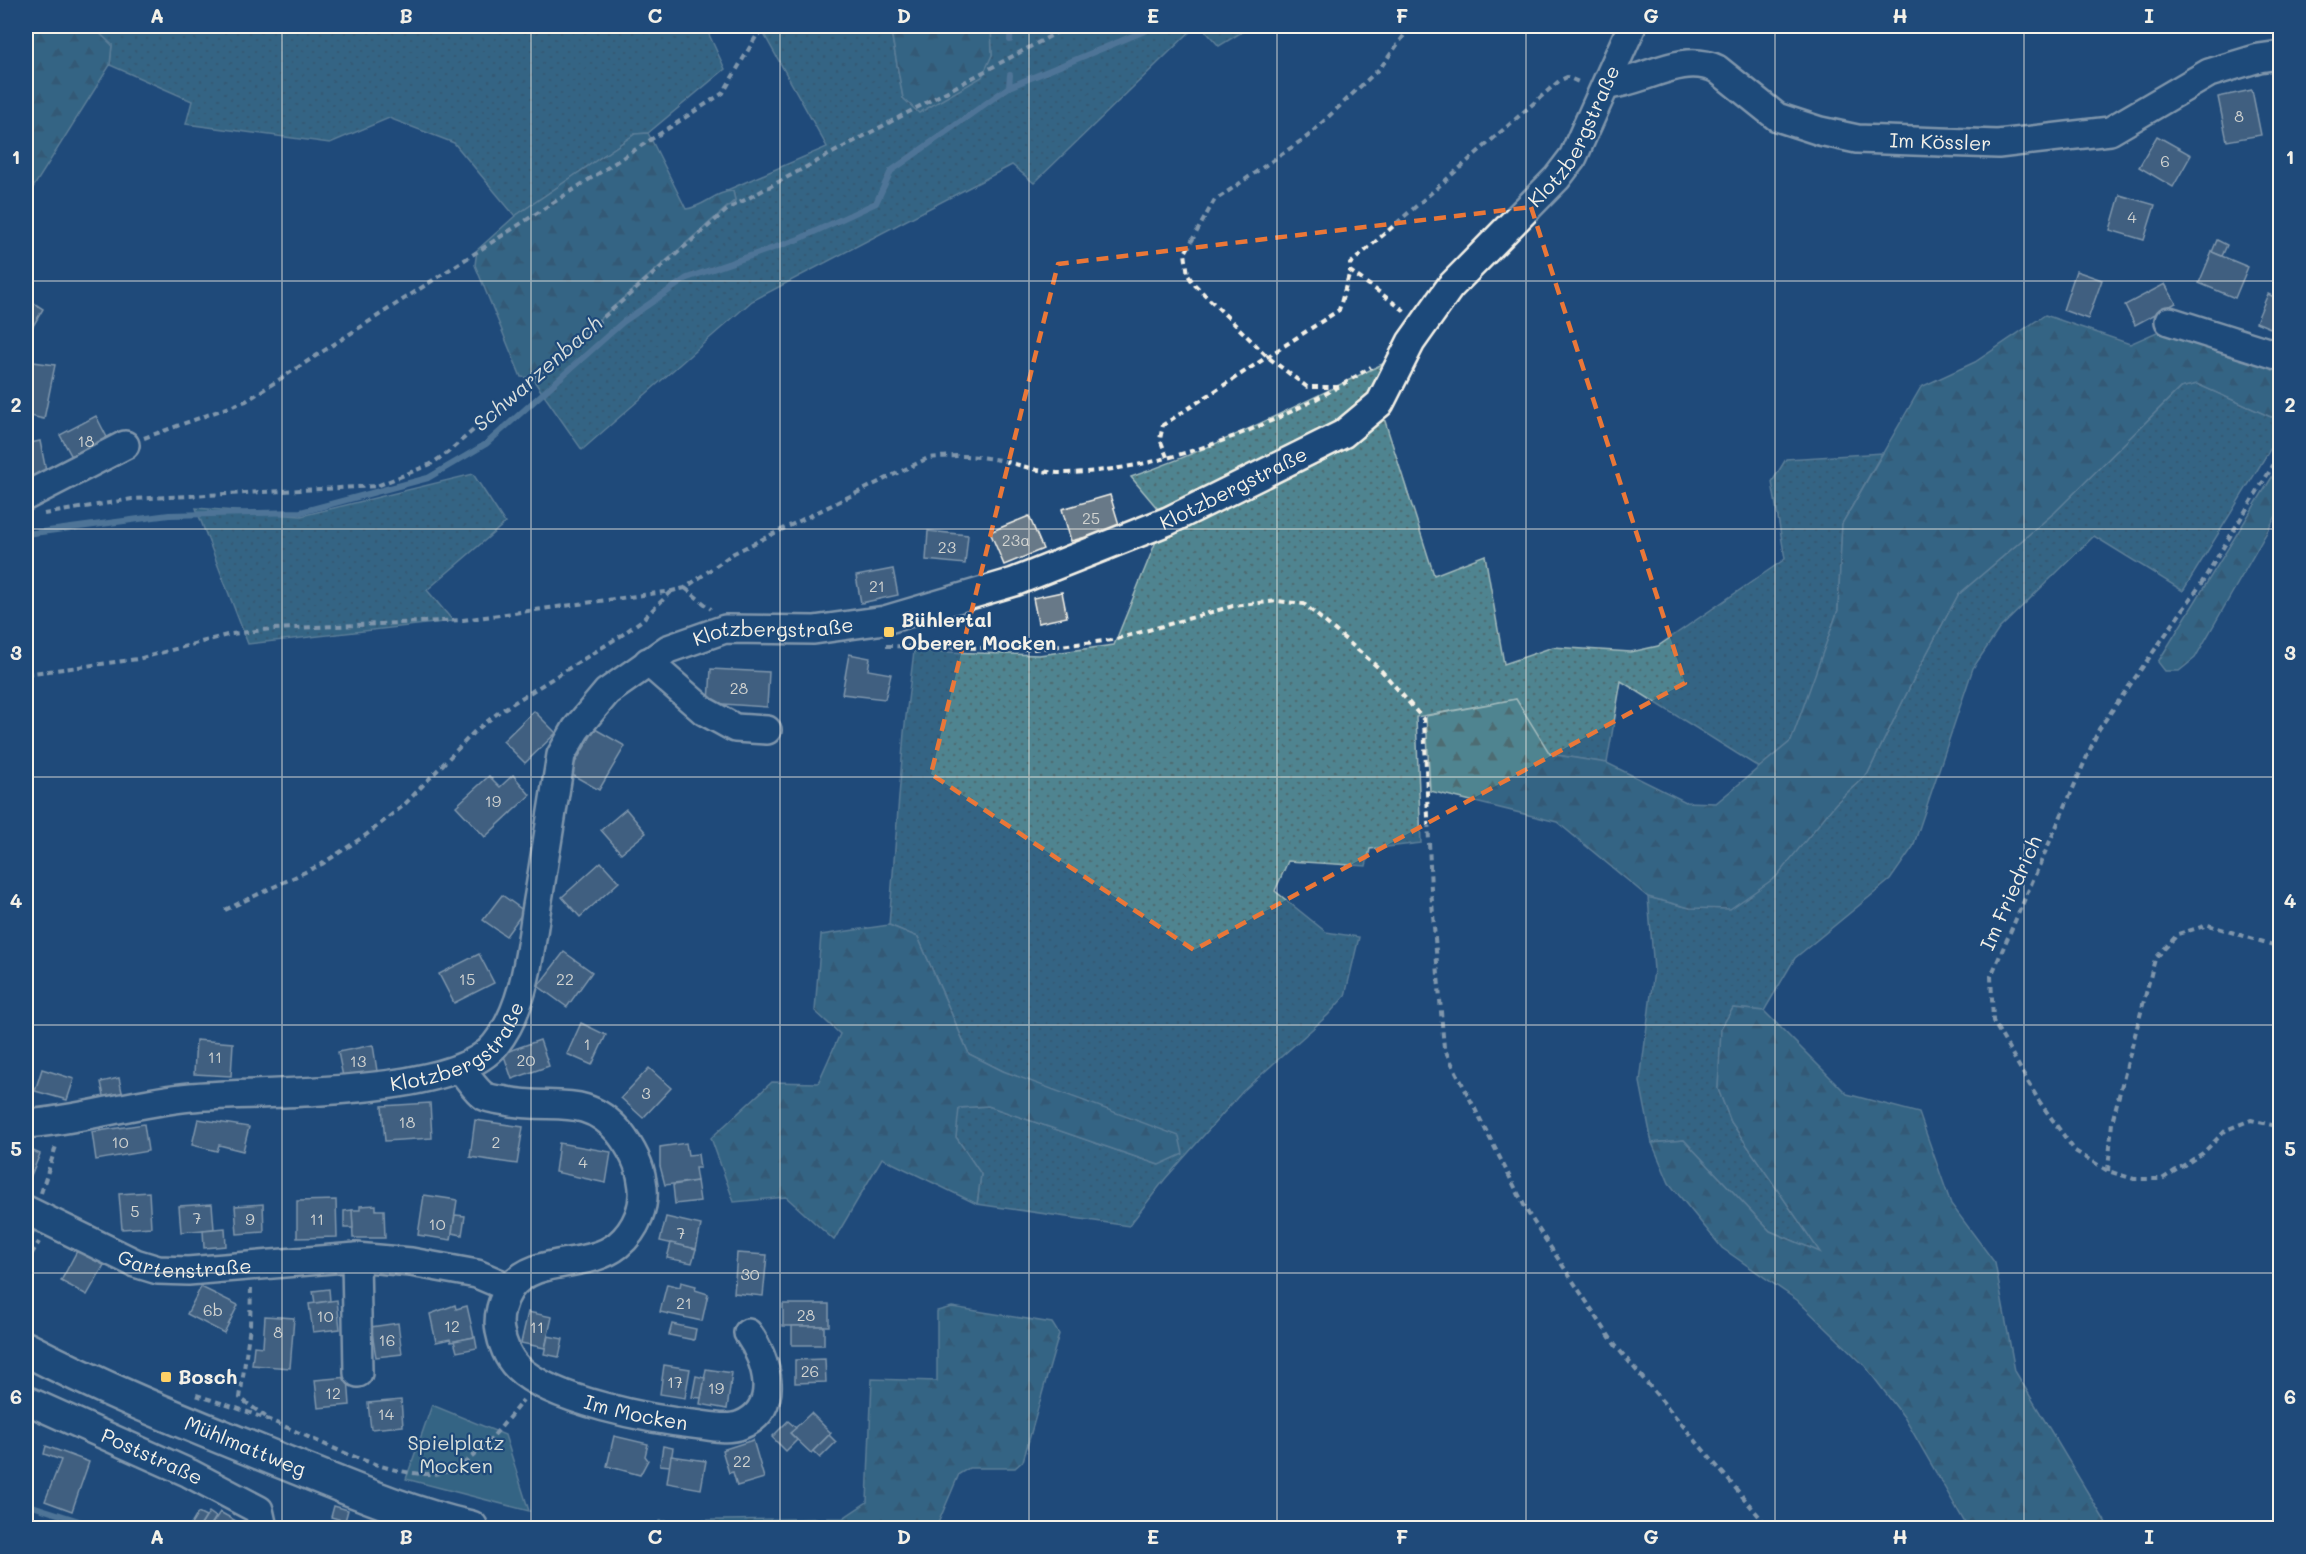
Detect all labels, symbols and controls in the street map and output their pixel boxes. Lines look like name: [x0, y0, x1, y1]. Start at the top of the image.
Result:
text: A: [150, 2, 164, 28]
text: B: [399, 2, 413, 28]
text: C: [648, 2, 663, 28]
text: D: [897, 2, 911, 28]
text: E: [1147, 2, 1159, 28]
text: F: [1396, 2, 1409, 28]
text: G: [1643, 2, 1659, 28]
text: H: [1892, 2, 1908, 28]
text: I: [2144, 2, 2154, 28]
street label: Klotzbergstraße: [1522, 61, 1625, 212]
house number: 8: [2234, 105, 2244, 126]
street label: Im Kössler: [1889, 126, 1992, 156]
text: 1: [12, 143, 20, 169]
text: 1: [2286, 143, 2294, 169]
house number: 6: [2160, 150, 2170, 171]
house number: 4: [2127, 206, 2137, 227]
water label: Schwarzenbach: [467, 309, 607, 436]
text: 2: [10, 391, 22, 417]
text: 2: [2284, 391, 2296, 417]
house number: 18: [78, 430, 95, 451]
street label: Klotzbergstraße: [1155, 440, 1311, 535]
house number: 25: [1082, 507, 1100, 528]
house number: 23a: [1002, 529, 1030, 550]
house number: 23: [938, 536, 956, 557]
house number: 21: [869, 575, 885, 596]
place label: Bühlertal Oberer Mocken: [901, 606, 1056, 655]
street label: Klotzbergstraße: [689, 611, 855, 651]
marker: Bühlertal Oberer Mocken: [882, 625, 896, 639]
text: 3: [10, 639, 22, 665]
text: 3: [2284, 639, 2296, 665]
house number: 28: [730, 677, 749, 698]
house number: 19: [485, 790, 501, 811]
street label: Im Friedrich: [1973, 831, 2047, 954]
text: 4: [10, 887, 23, 913]
text: 4: [2284, 887, 2297, 913]
house number: 15: [459, 968, 475, 989]
house number: 22: [556, 968, 574, 989]
street label: Klotzbergstraße: [388, 998, 529, 1096]
house number: 1: [583, 1033, 591, 1054]
house number: 11: [208, 1046, 222, 1067]
house number: 20: [517, 1049, 536, 1070]
house number: 13: [350, 1050, 366, 1071]
house number: 3: [641, 1082, 651, 1103]
house number: 18: [399, 1111, 416, 1132]
house number: 10: [111, 1131, 129, 1152]
house number: 2: [492, 1131, 500, 1152]
text: 5: [10, 1135, 22, 1161]
text: 5: [2284, 1135, 2296, 1161]
house number: 4: [578, 1151, 588, 1172]
house number: 5: [130, 1200, 140, 1221]
house number: 7: [193, 1207, 202, 1228]
house number: 9: [245, 1208, 255, 1229]
house number: 11: [310, 1208, 324, 1229]
house number: 10: [428, 1213, 446, 1234]
house number: 7: [677, 1222, 686, 1243]
street label: Gartenstraße: [113, 1242, 252, 1283]
house number: 30: [740, 1263, 760, 1284]
house number: 21: [676, 1292, 692, 1313]
house number: 6b: [203, 1299, 223, 1320]
house number: 28: [797, 1304, 816, 1325]
house number: 10: [316, 1305, 334, 1326]
house number: 12: [444, 1315, 460, 1336]
house number: 11: [530, 1316, 544, 1337]
house number: 8: [273, 1321, 283, 1342]
house number: 16: [379, 1329, 395, 1350]
house number: 26: [801, 1360, 819, 1381]
place label: Bosch: [178, 1363, 237, 1389]
marker: Bosch: [159, 1370, 173, 1384]
house number: 17: [667, 1371, 683, 1392]
house number: 19: [708, 1377, 724, 1398]
house number: 12: [325, 1382, 341, 1403]
text: 6: [10, 1383, 22, 1409]
text: 6: [2284, 1383, 2296, 1409]
street label: Im Mocken: [581, 1388, 689, 1435]
house number: 14: [378, 1403, 395, 1424]
street label: Mühlmattweg: [181, 1409, 310, 1482]
street label: Poststraße: [97, 1421, 208, 1490]
park label: Spielplatz Mocken: [408, 1429, 504, 1478]
house number: 22: [733, 1450, 751, 1471]
text: A: [150, 1523, 164, 1549]
text: B: [399, 1523, 413, 1549]
text: C: [648, 1523, 663, 1549]
text: D: [897, 1523, 911, 1549]
text: E: [1147, 1523, 1159, 1549]
text: F: [1396, 1523, 1409, 1549]
text: G: [1643, 1523, 1659, 1549]
text: H: [1892, 1523, 1908, 1549]
text: I: [2144, 1523, 2154, 1549]

